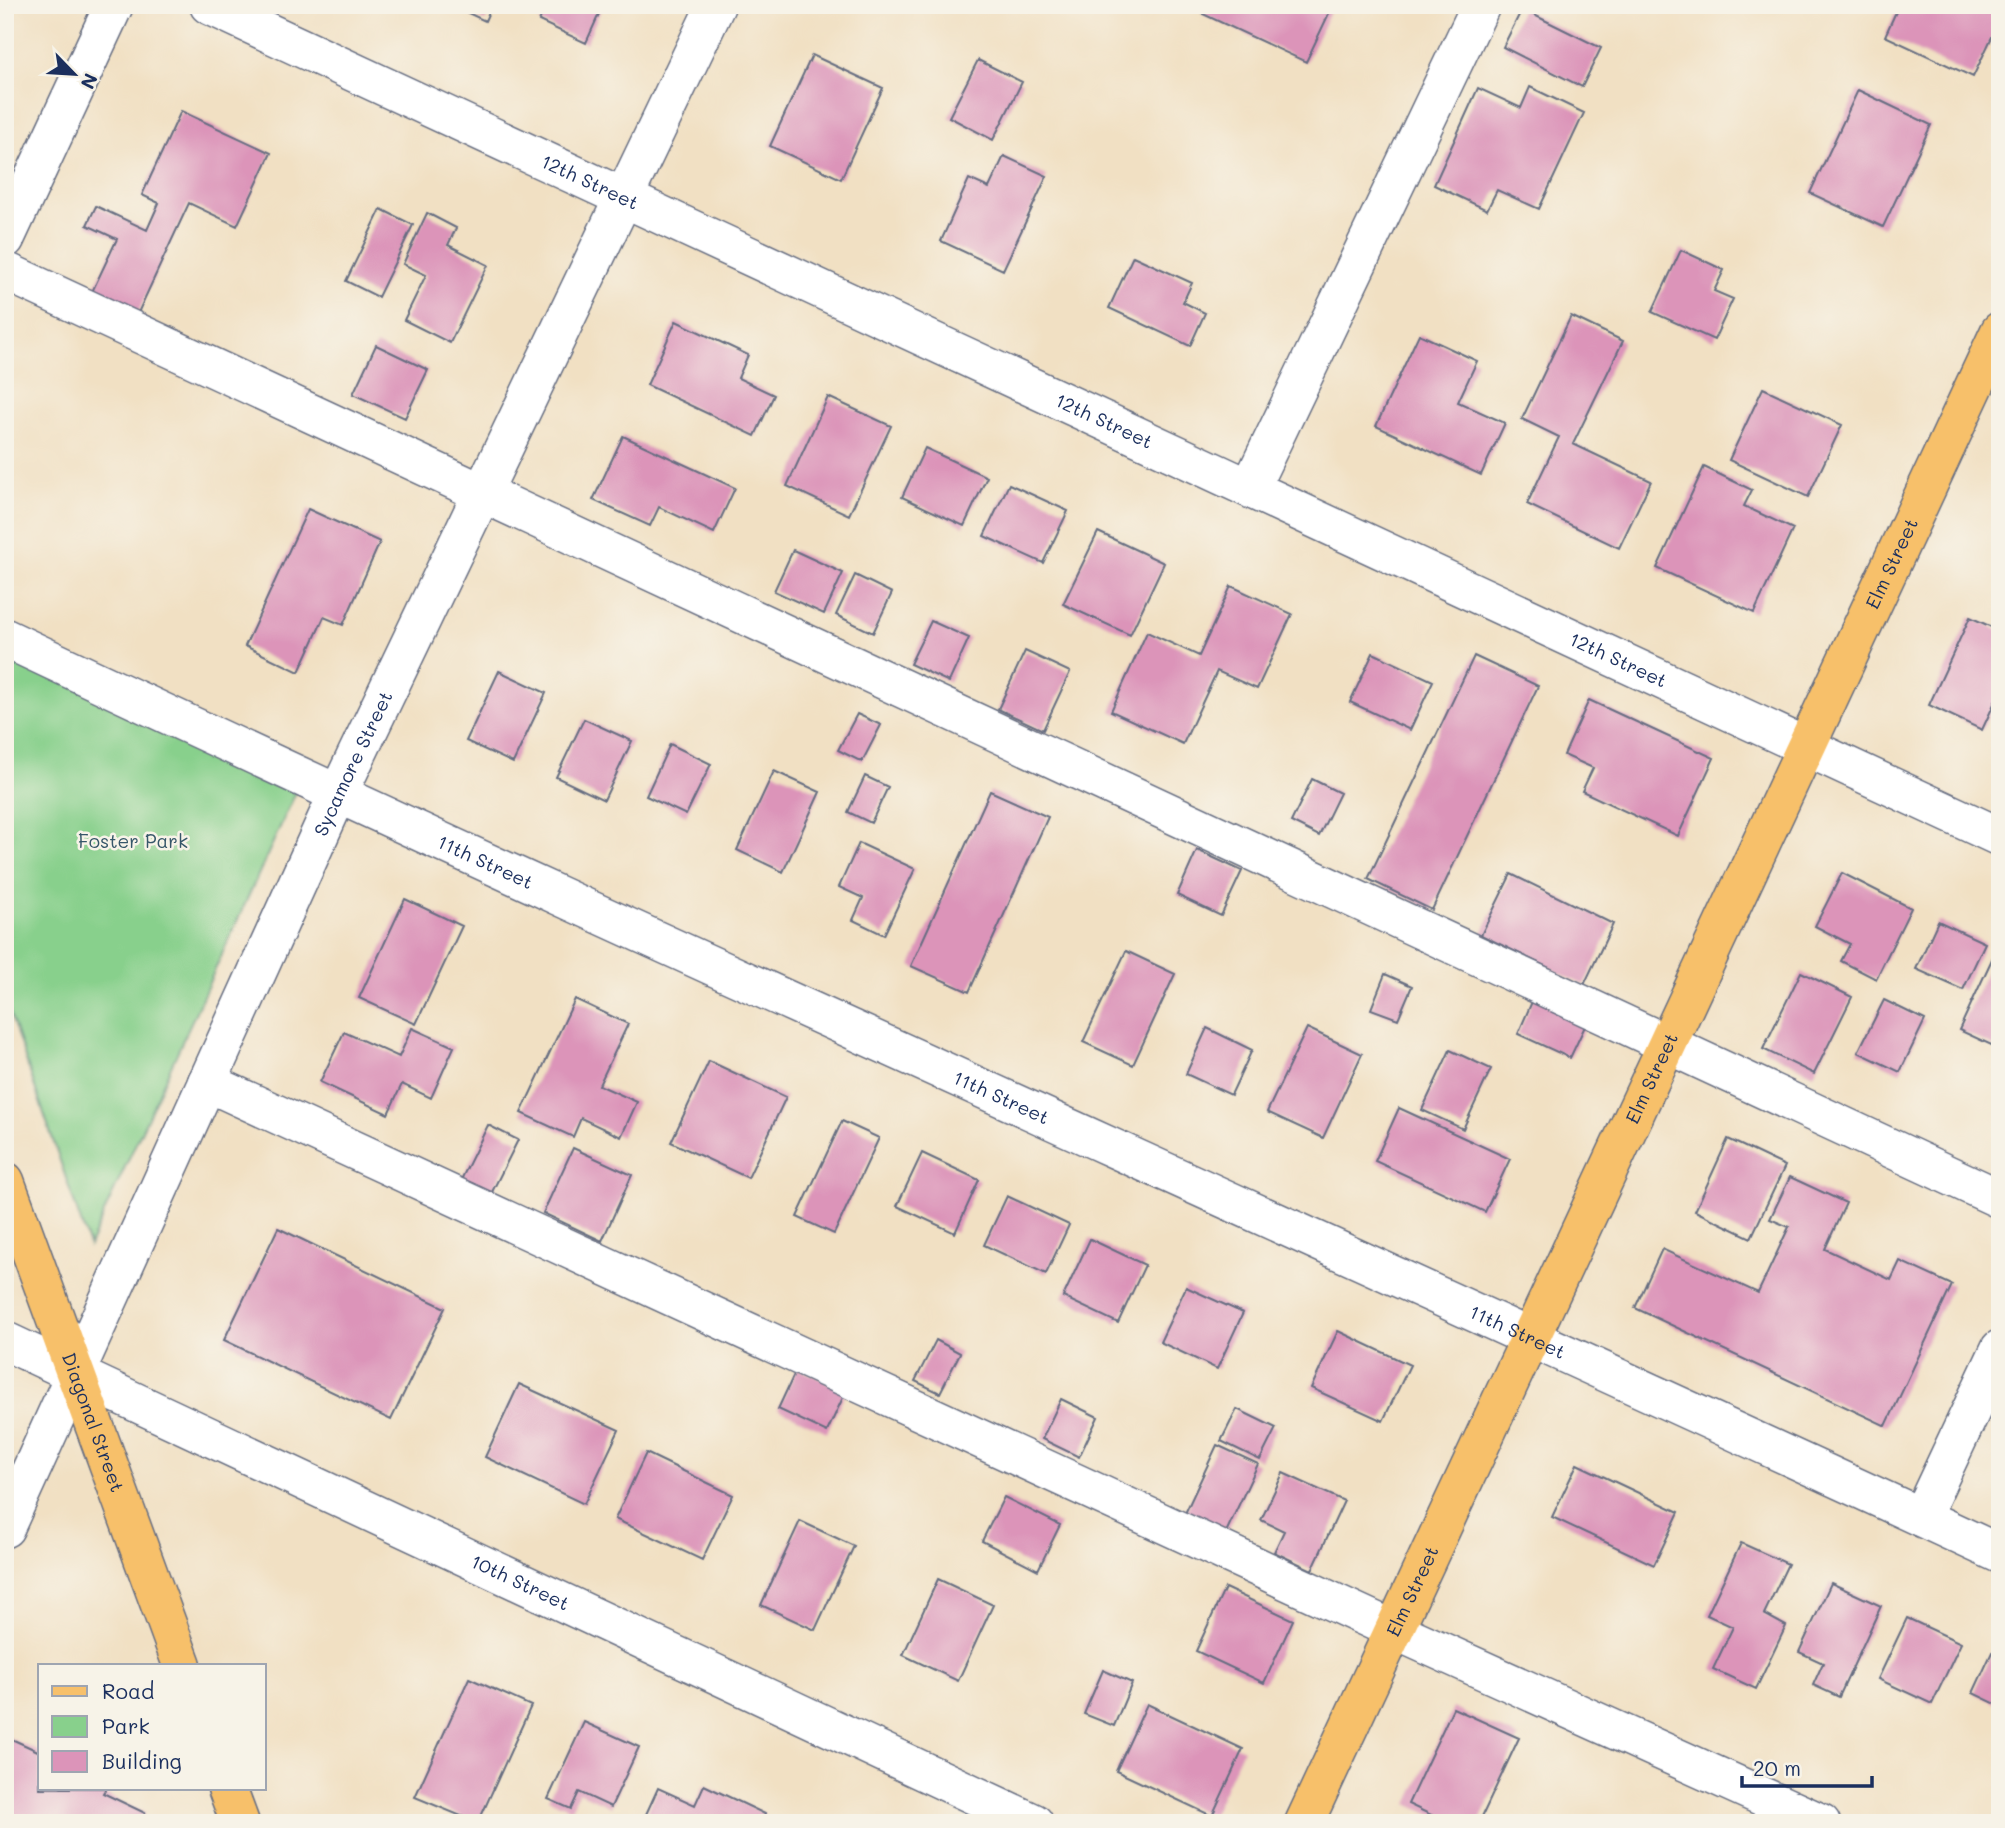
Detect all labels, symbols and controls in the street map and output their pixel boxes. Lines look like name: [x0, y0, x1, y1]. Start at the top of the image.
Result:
north arrow: [38, 38, 108, 108]
text: N: [75, 70, 104, 93]
street label: 12th Street: [537, 148, 643, 215]
street label: 12th Street: [1052, 387, 1157, 454]
street label: Elm Street: [1859, 514, 1923, 613]
street label: 12th Street: [1566, 626, 1671, 693]
street label: Sycamore Street: [307, 686, 398, 840]
park label: Foster Park: [78, 828, 188, 853]
street label: 11th Street: [434, 829, 537, 894]
street label: Elm Street: [1619, 1028, 1683, 1127]
street label: 11th Street: [949, 1064, 1053, 1129]
street label: 11th Street: [1466, 1299, 1570, 1364]
street label: Diagonal Street: [57, 1349, 131, 1495]
street label: Elm Street: [1380, 1541, 1444, 1640]
street label: 10th Street: [467, 1548, 574, 1616]
legend: [38, 1664, 266, 1790]
text: Road: [102, 1677, 154, 1704]
text: Park: [102, 1712, 150, 1739]
scale bar: [1742, 1744, 1872, 1788]
text: Building: [102, 1747, 182, 1774]
text: 20 m: [1753, 1754, 1801, 1781]

